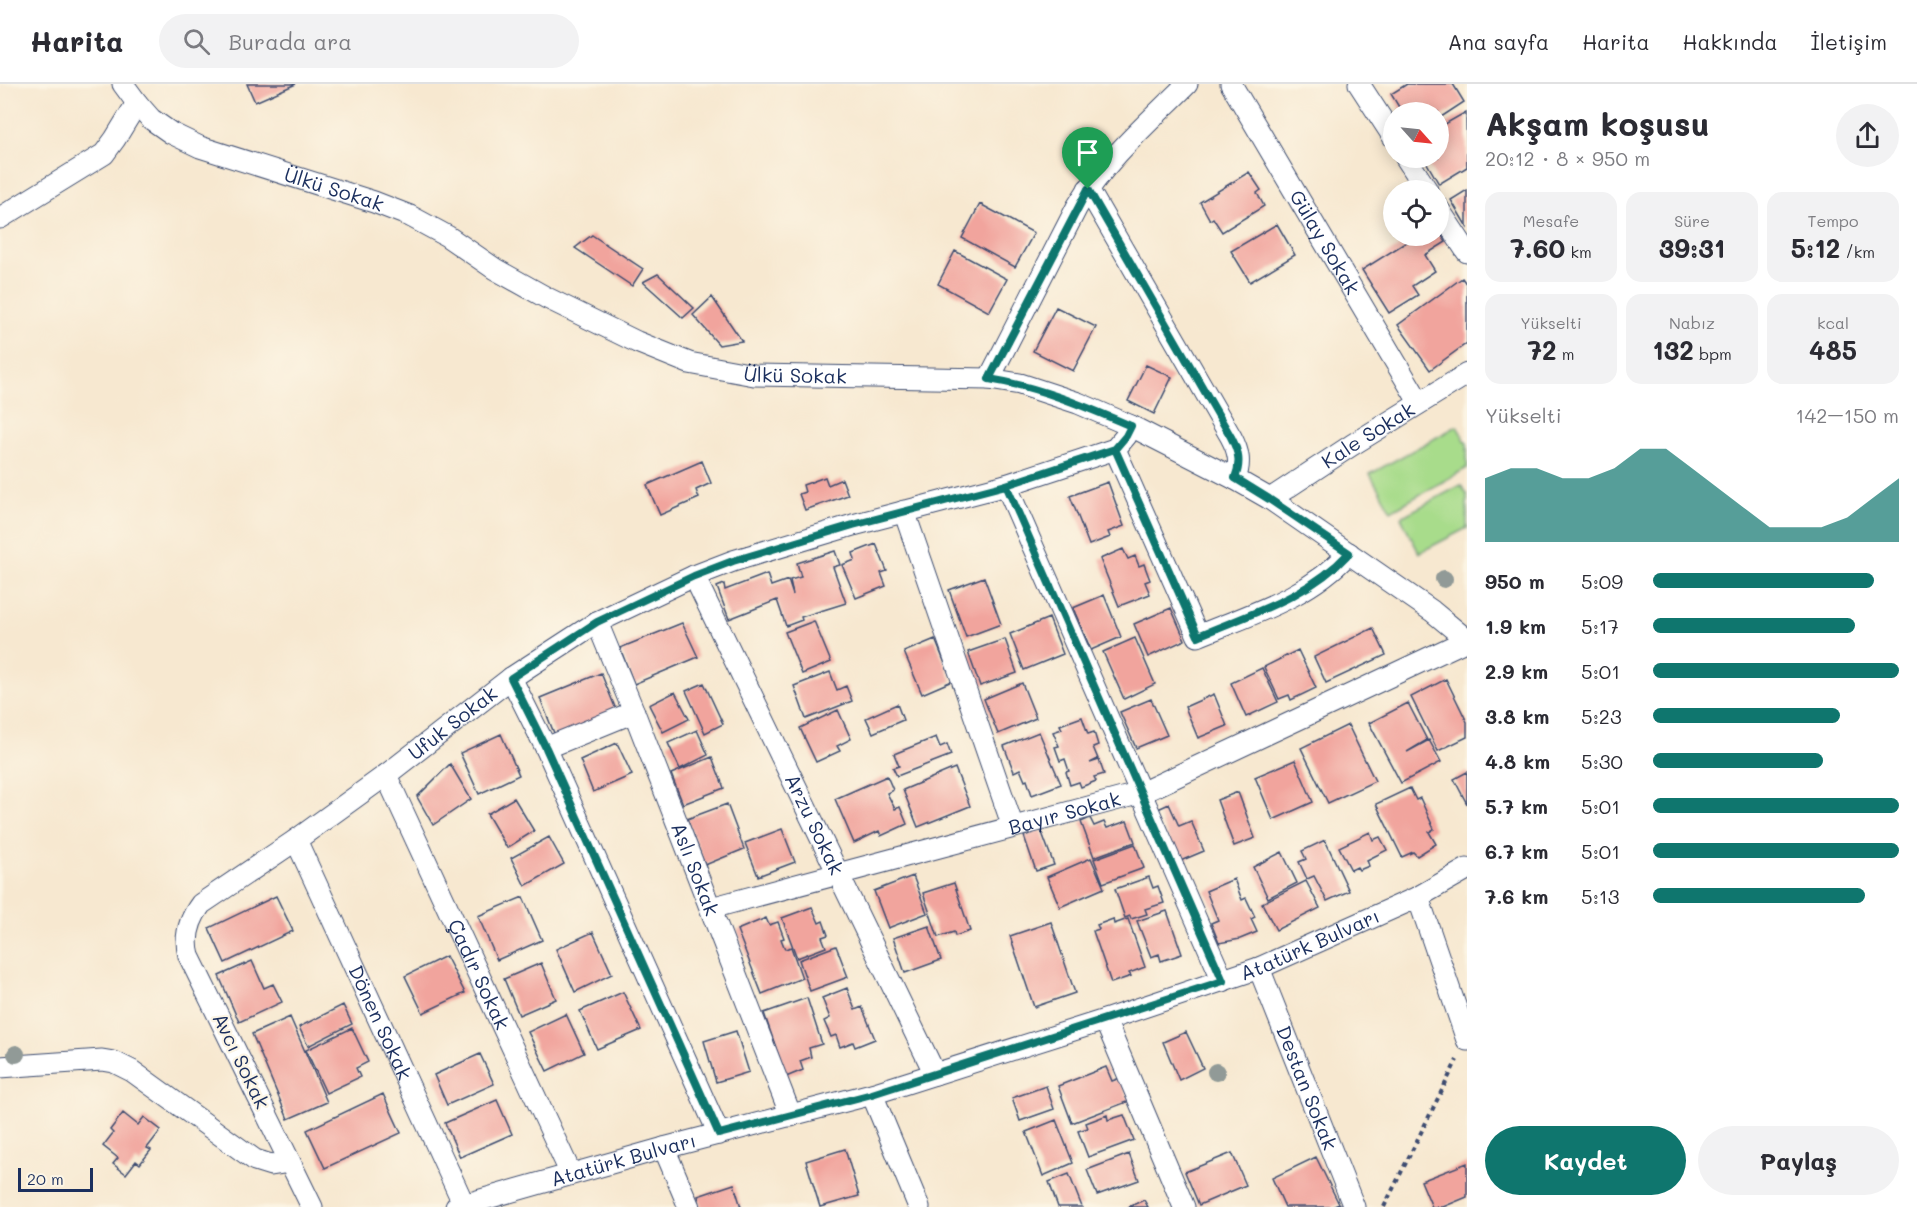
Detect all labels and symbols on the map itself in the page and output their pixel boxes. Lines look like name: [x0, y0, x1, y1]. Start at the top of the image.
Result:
north arrow: [1383, 102, 1449, 168]
pin: [1062, 127, 1113, 189]
street label: Ülkü Sokak: [281, 160, 388, 217]
street label: Gülay Sokak: [1285, 185, 1366, 299]
street label: Ülkü Sokak: [742, 359, 847, 389]
street label: Kale Sokak: [1316, 396, 1419, 474]
street label: Ufuk Sokak: [402, 680, 502, 765]
street label: Arzu Sokak: [780, 769, 851, 879]
street label: Bayır Sokak: [1005, 785, 1123, 840]
street label: Aslı Sokak: [666, 818, 726, 919]
street label: Atatürk Bulvarı: [1237, 902, 1383, 985]
street label: Çadır Sokak: [443, 915, 516, 1034]
street label: Dönen Sokak: [343, 961, 419, 1084]
street label: Avcı Sokak: [207, 1008, 276, 1113]
street label: Destan Sokak: [1271, 1022, 1344, 1153]
street label: Atatürk Bulvarı: [548, 1126, 699, 1191]
scale bar: [18, 1165, 93, 1192]

